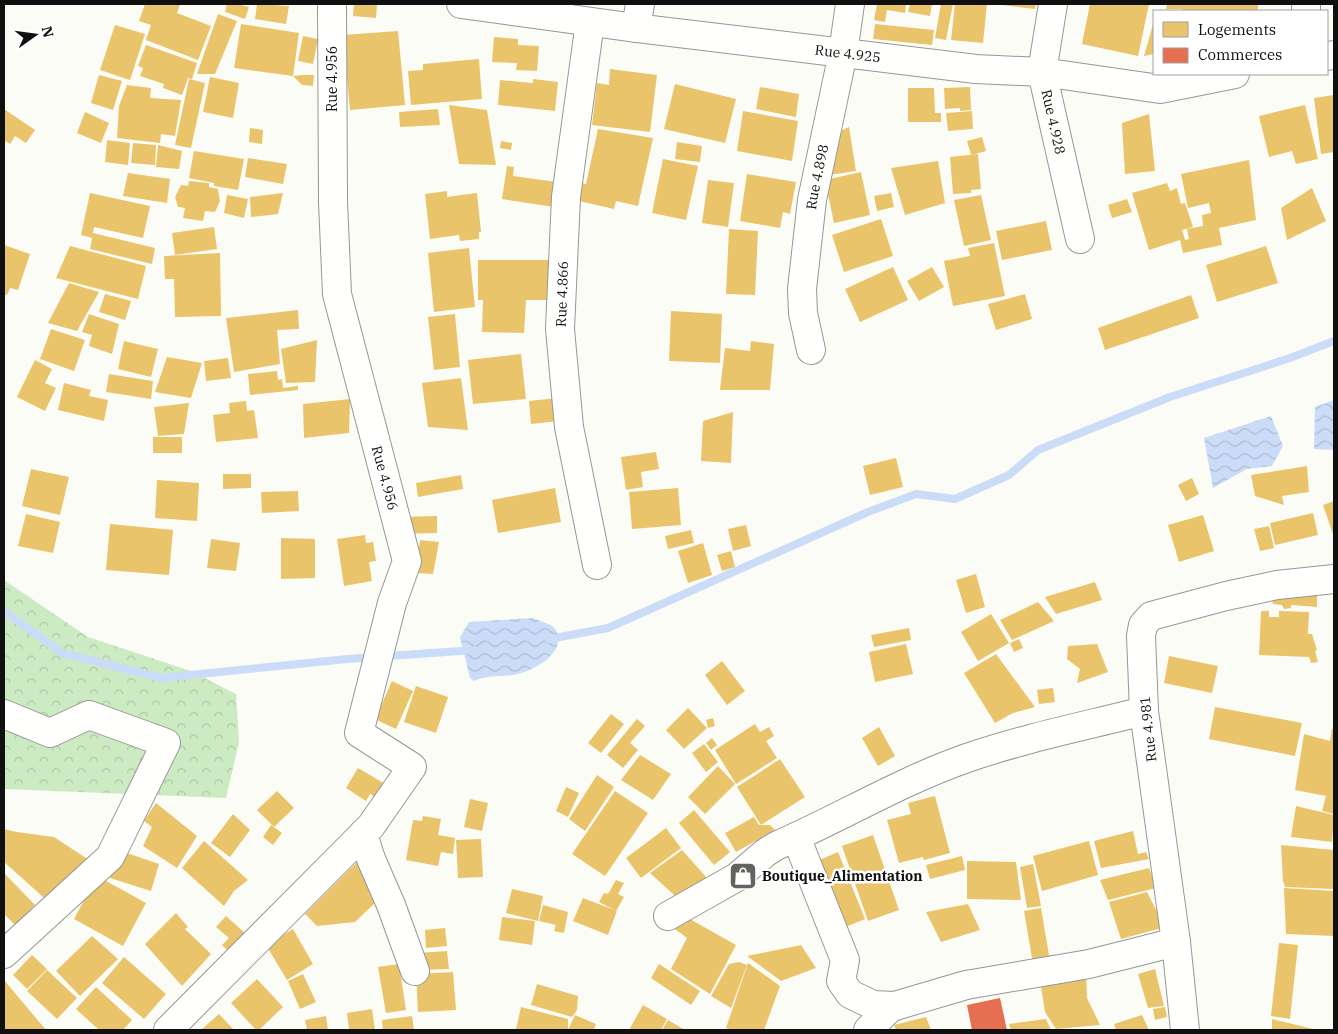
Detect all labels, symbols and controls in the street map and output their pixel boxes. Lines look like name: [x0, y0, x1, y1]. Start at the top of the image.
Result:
north arrow: [10, 10, 60, 60]
legend: [1153, 10, 1328, 75]
text: Logements: [1198, 20, 1276, 39]
text: N: [38, 24, 58, 39]
street label: Rue 4.925: [814, 41, 882, 66]
text: Commerces: [1198, 45, 1282, 64]
street label: Rue 4.956: [323, 46, 341, 112]
street label: Rue 4.928: [1037, 88, 1069, 156]
street label: Rue 4.898: [802, 143, 832, 210]
street label: Rue 4.866: [552, 261, 572, 327]
street label: Rue 4.956: [368, 444, 402, 512]
street label: Rue 4.981: [1136, 695, 1160, 763]
shop icon: Boutique_Alimentation: [728, 861, 758, 891]
place label: Boutique_Alimentation: [762, 867, 923, 885]

